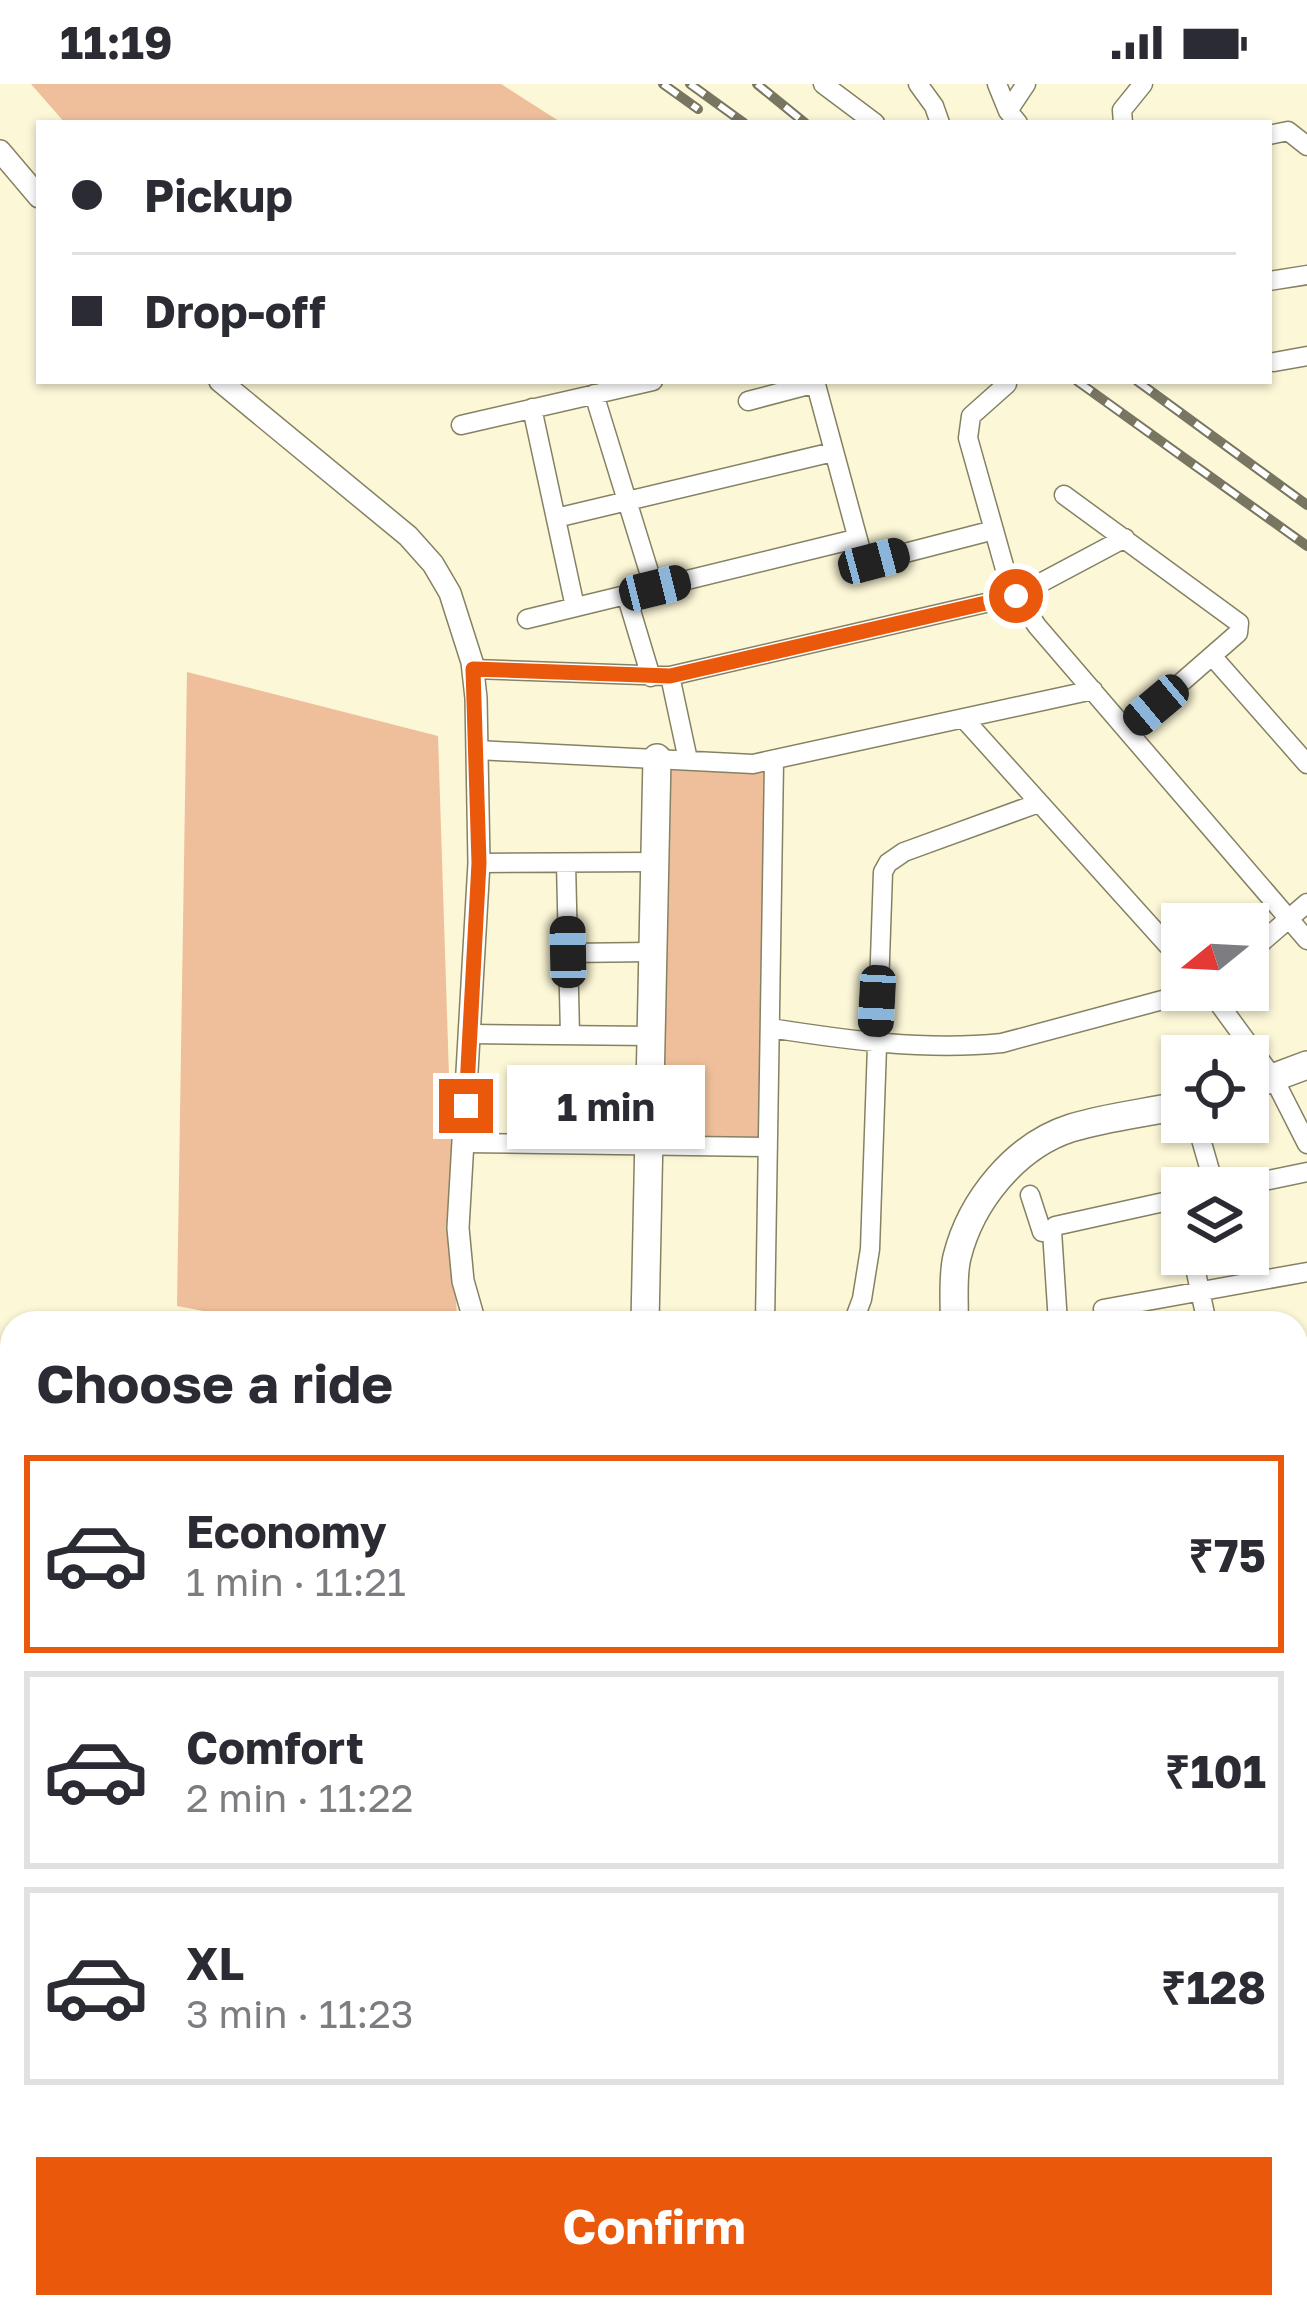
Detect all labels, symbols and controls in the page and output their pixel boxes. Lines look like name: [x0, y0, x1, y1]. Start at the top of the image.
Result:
text: 11:19: [60, 15, 173, 69]
text: Pickup: [144, 168, 293, 222]
text: Drop-off: [144, 284, 325, 338]
car: [835, 534, 913, 588]
car: [616, 562, 694, 614]
route start: [989, 569, 1043, 623]
car: [1117, 668, 1195, 742]
north arrow: [1161, 903, 1269, 1011]
map controls: [1161, 903, 1269, 1275]
car: [549, 916, 587, 988]
car: [857, 964, 897, 1038]
button: locate: [1161, 1035, 1269, 1143]
callout: 1 min: [508, 1064, 706, 1148]
route end: [439, 1079, 493, 1133]
text: 1 min: [557, 1083, 655, 1130]
button: layers: [1161, 1167, 1269, 1275]
text: Choose a ride: [36, 1350, 393, 1415]
icon: car: [42, 1500, 150, 1608]
text: Economy: [186, 1504, 387, 1558]
text: ₹75: [1188, 1528, 1266, 1582]
text: 1 min · 11:21: [186, 1558, 406, 1605]
icon: car: [42, 1716, 150, 1824]
text: Comfort: [186, 1720, 364, 1774]
text: ₹101: [1165, 1744, 1266, 1798]
text: 2 min · 11:22: [186, 1774, 413, 1821]
icon: car: [42, 1932, 150, 2040]
text: XL: [186, 1936, 244, 1990]
text: ₹128: [1161, 1960, 1266, 2014]
text: 3 min · 11:23: [186, 1990, 414, 2037]
button: Confirm: [36, 2157, 1272, 2295]

